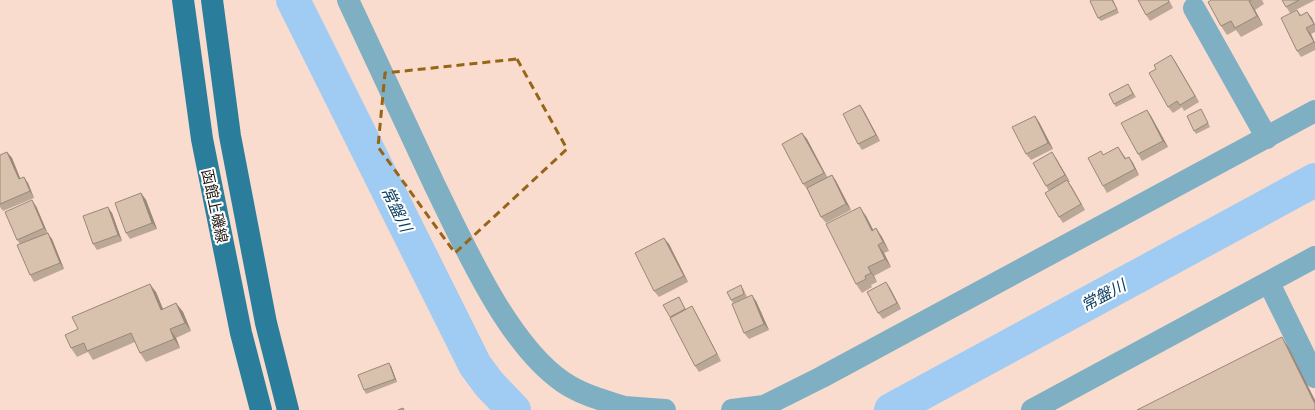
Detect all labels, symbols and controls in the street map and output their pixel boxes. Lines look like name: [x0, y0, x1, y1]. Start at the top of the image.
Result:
street label: 函館上磯線: [198, 167, 232, 245]
water label: 常盤川: [377, 183, 417, 237]
water label: 常盤川: [1077, 274, 1131, 315]

